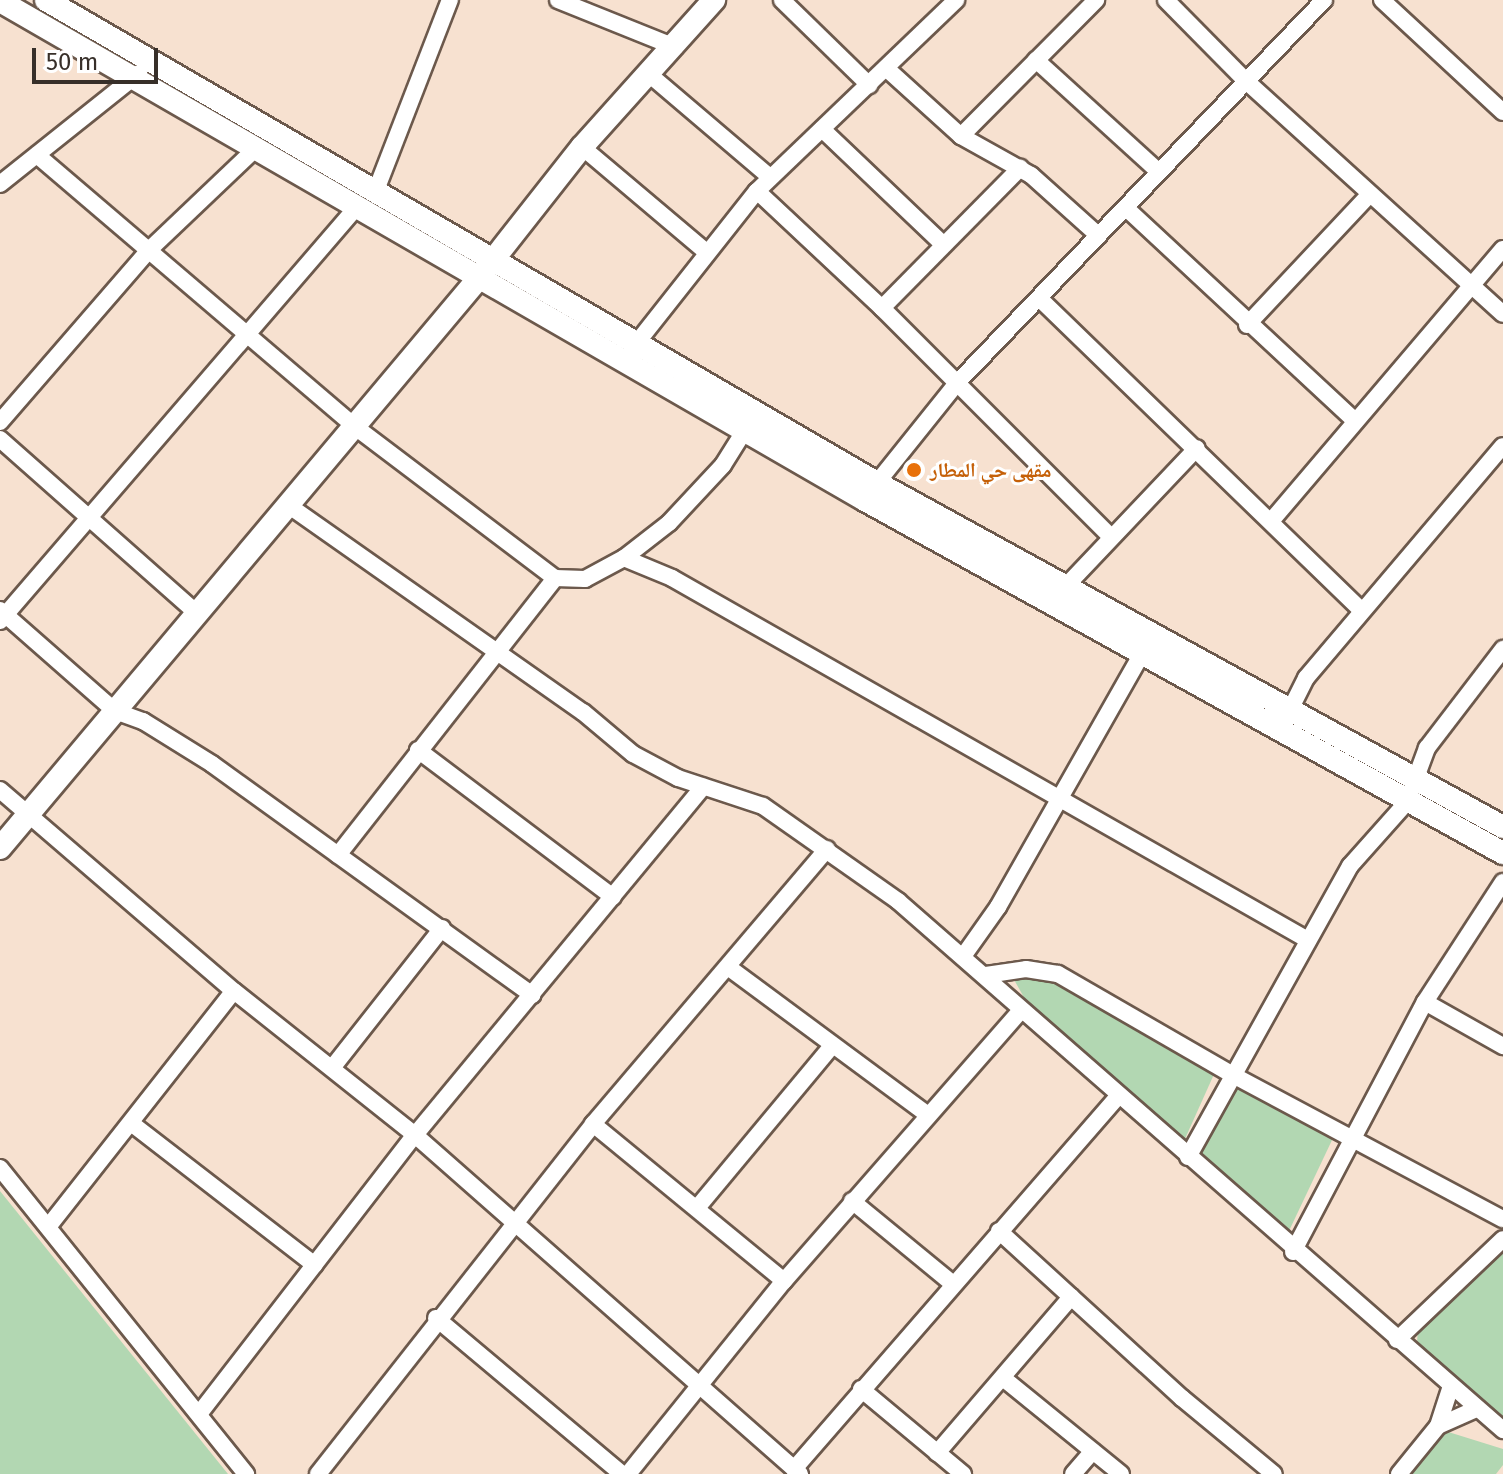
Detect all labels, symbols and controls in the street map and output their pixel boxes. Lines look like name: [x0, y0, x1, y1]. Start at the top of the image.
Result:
scale bar: [36, 32, 162, 82]
text: 50 m: [46, 48, 98, 76]
place label: مقهى حي المطار: [930, 458, 1051, 482]
marker: مقهى حي المطار: [905, 461, 923, 479]

